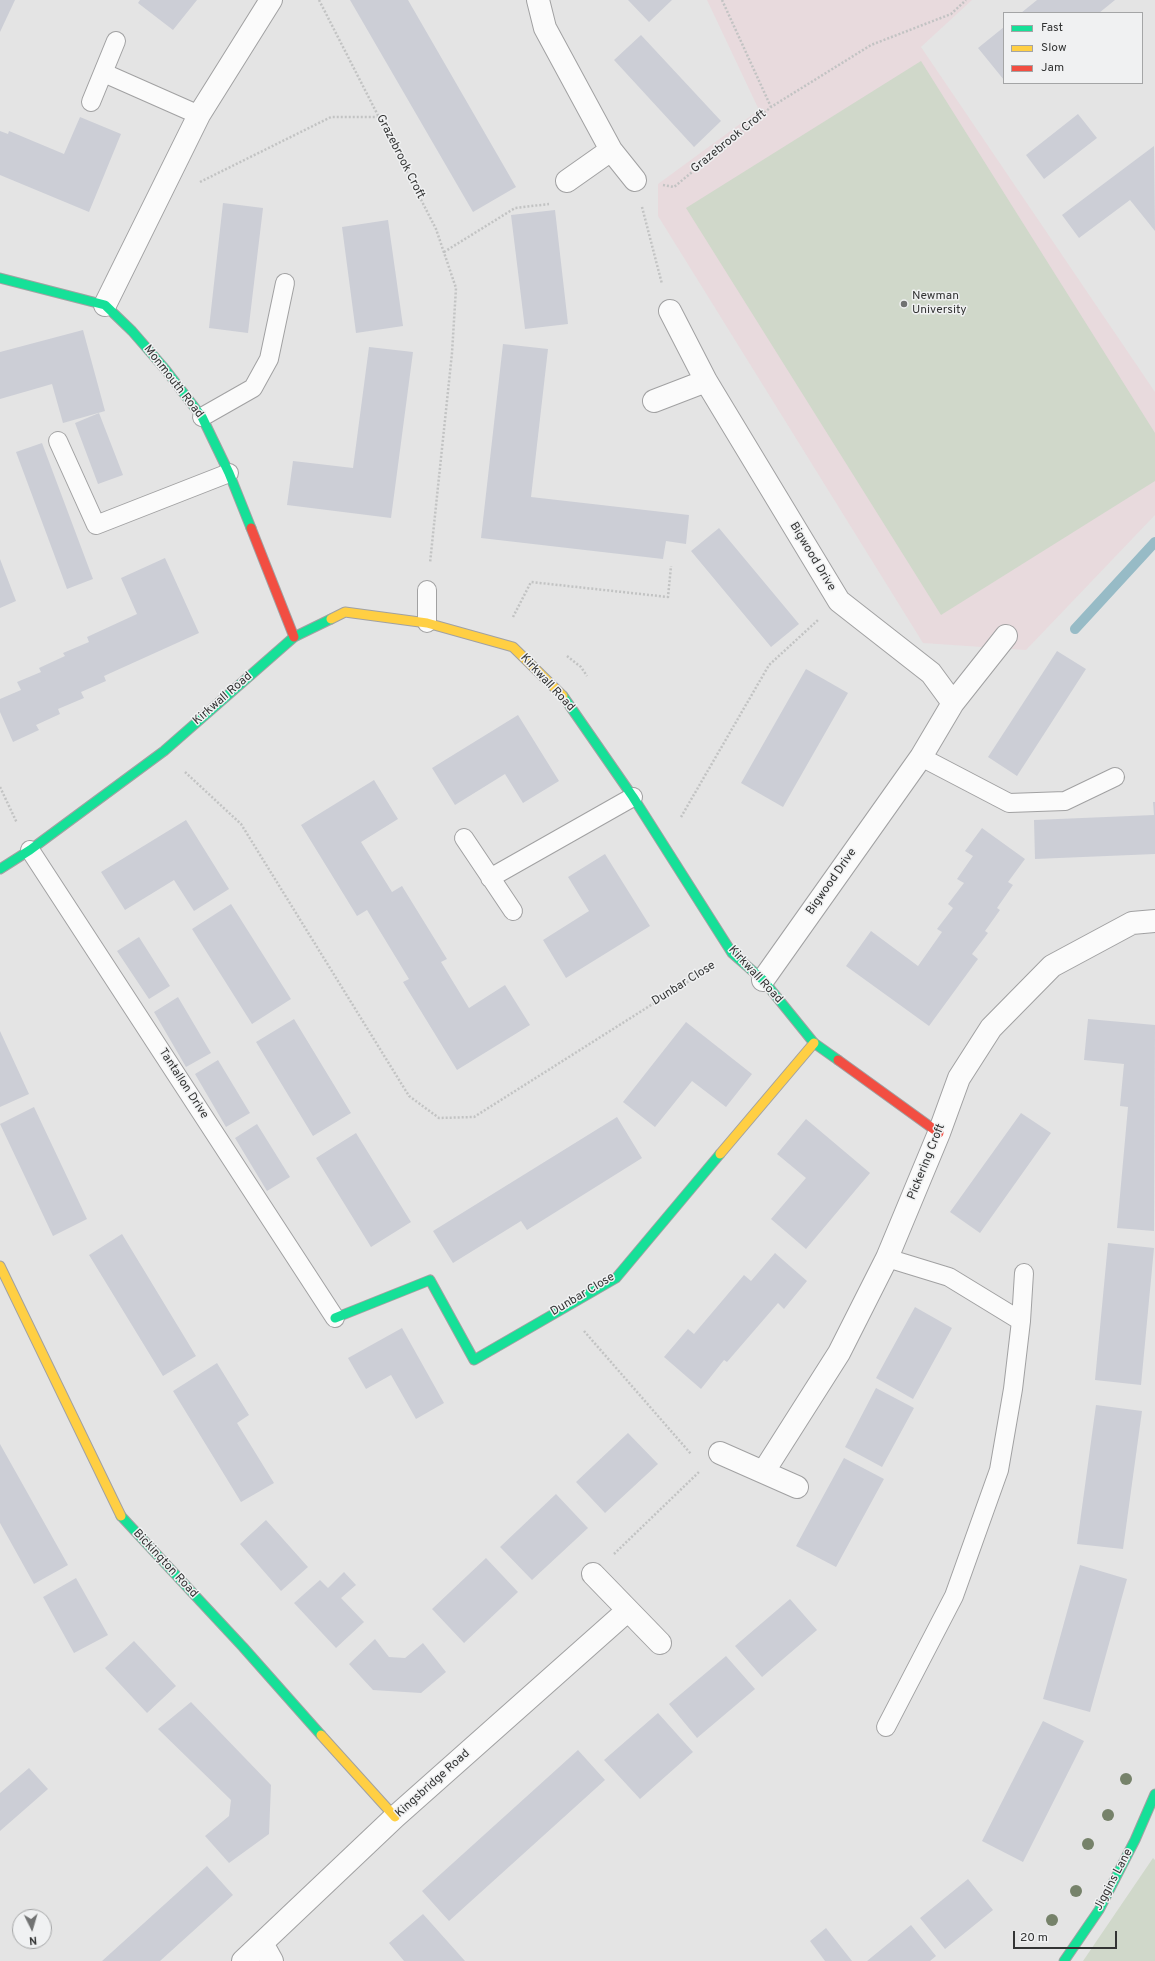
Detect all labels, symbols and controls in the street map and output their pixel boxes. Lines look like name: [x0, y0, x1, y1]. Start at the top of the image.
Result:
legend: [1003, 12, 1143, 84]
text: Fast: [1041, 20, 1063, 36]
text: Slow: [1041, 40, 1067, 56]
text: Jam: [1041, 60, 1064, 76]
street label: Grazebrook Croft: [688, 107, 770, 177]
street label: Grazebrook Croft: [373, 112, 427, 202]
place label: Newman University: [912, 290, 967, 318]
marker: Newman University: [899, 299, 909, 309]
street label: Monmouth Road: [140, 343, 206, 421]
street label: Bigwood Drive: [786, 520, 838, 594]
street label: Kirkwall Road: [517, 651, 577, 715]
street label: Kirkwall Road: [191, 669, 255, 729]
street label: Bigwood Drive: [804, 846, 860, 918]
street label: Kirkwall Road: [725, 943, 785, 1007]
street label: Dunbar Close: [650, 959, 718, 1009]
street label: Tantallon Drive: [155, 1046, 211, 1122]
street label: Pickering Croft: [905, 1122, 949, 1202]
street label: Dunbar Close: [548, 1270, 618, 1320]
street label: Bickington Road: [130, 1527, 200, 1601]
street label: Kingsbridge Road: [393, 1747, 473, 1821]
street label: Jiggins Lane: [1092, 1847, 1136, 1913]
north arrow: [12, 1909, 52, 1949]
scale bar: [1015, 1923, 1119, 1949]
text: 20 m: [1020, 1930, 1048, 1946]
text: N: [28, 1933, 38, 1947]

